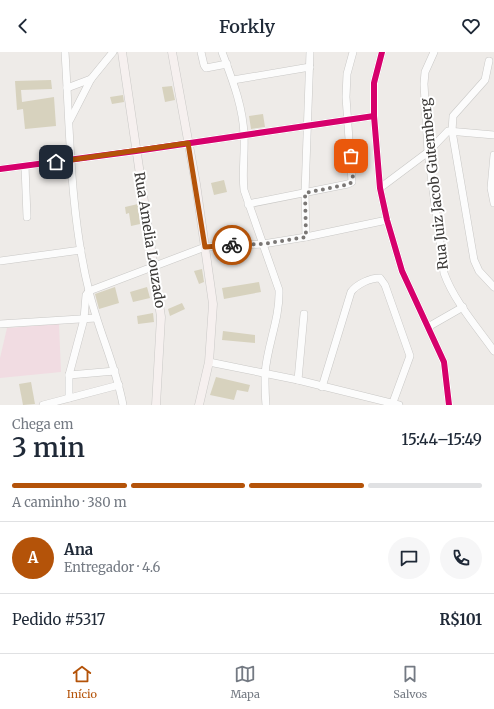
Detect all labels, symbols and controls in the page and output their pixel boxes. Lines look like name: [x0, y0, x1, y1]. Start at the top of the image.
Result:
icon: back: [12, 15, 34, 37]
text: Forkly: [219, 15, 275, 38]
icon: heart: [460, 15, 482, 37]
street label: Rua Juiz Jacob Gutemberg: [416, 97, 452, 271]
pin: [334, 139, 368, 173]
pin: [39, 145, 73, 179]
icon: bag: [340, 145, 362, 167]
icon: home: [45, 151, 67, 173]
street label: Rua Amelia Louzado: [130, 171, 170, 309]
courier: [212, 225, 252, 265]
icon: bike: [221, 234, 243, 256]
text: Chega em: [12, 416, 73, 433]
text: 15:44–15:49: [402, 430, 482, 449]
text: 3 min: [12, 431, 85, 464]
text: A caminho · 380 m: [12, 494, 127, 511]
button: chat: [388, 537, 430, 579]
button: phone: [440, 537, 482, 579]
text: Ana: [64, 540, 93, 559]
text: A: [28, 548, 38, 567]
text: Entregador · 4.6: [64, 559, 160, 576]
text: Pedido #5317: [12, 610, 105, 629]
text: R$101: [439, 610, 482, 629]
tab: Início: [67, 663, 97, 701]
tab: Mapa: [230, 663, 260, 701]
tab: Salvos: [393, 663, 427, 701]

